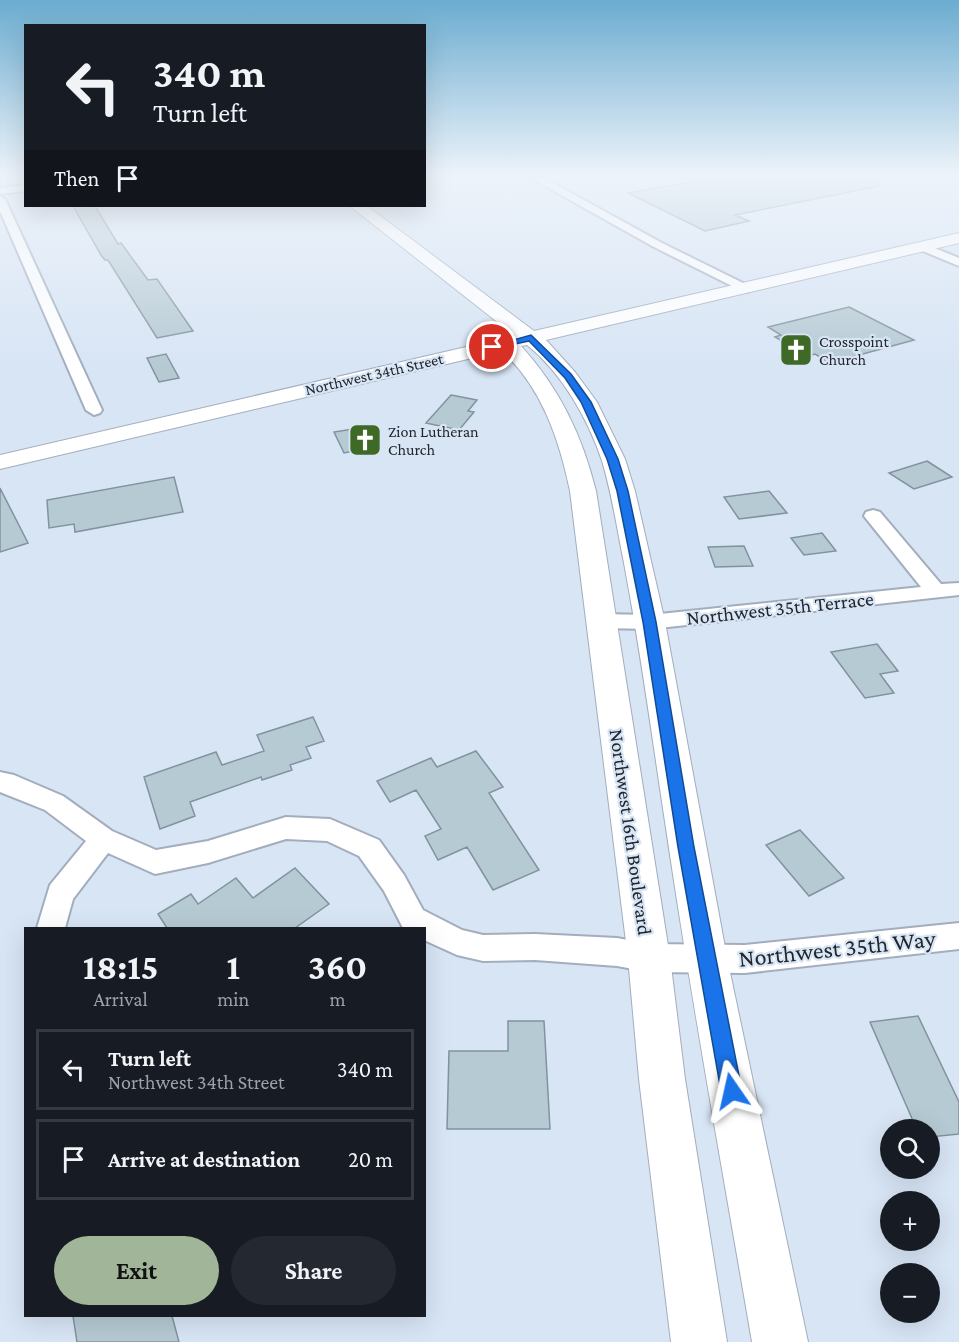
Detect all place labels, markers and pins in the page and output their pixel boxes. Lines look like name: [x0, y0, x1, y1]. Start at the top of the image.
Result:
pin: [466, 321, 517, 372]
church icon: Crosspoint Church: [778, 332, 814, 368]
place label: Crosspoint Church: [819, 333, 889, 368]
church icon: Zion Lutheran Church: [347, 422, 383, 458]
place label: Zion Lutheran Church: [388, 423, 479, 458]

